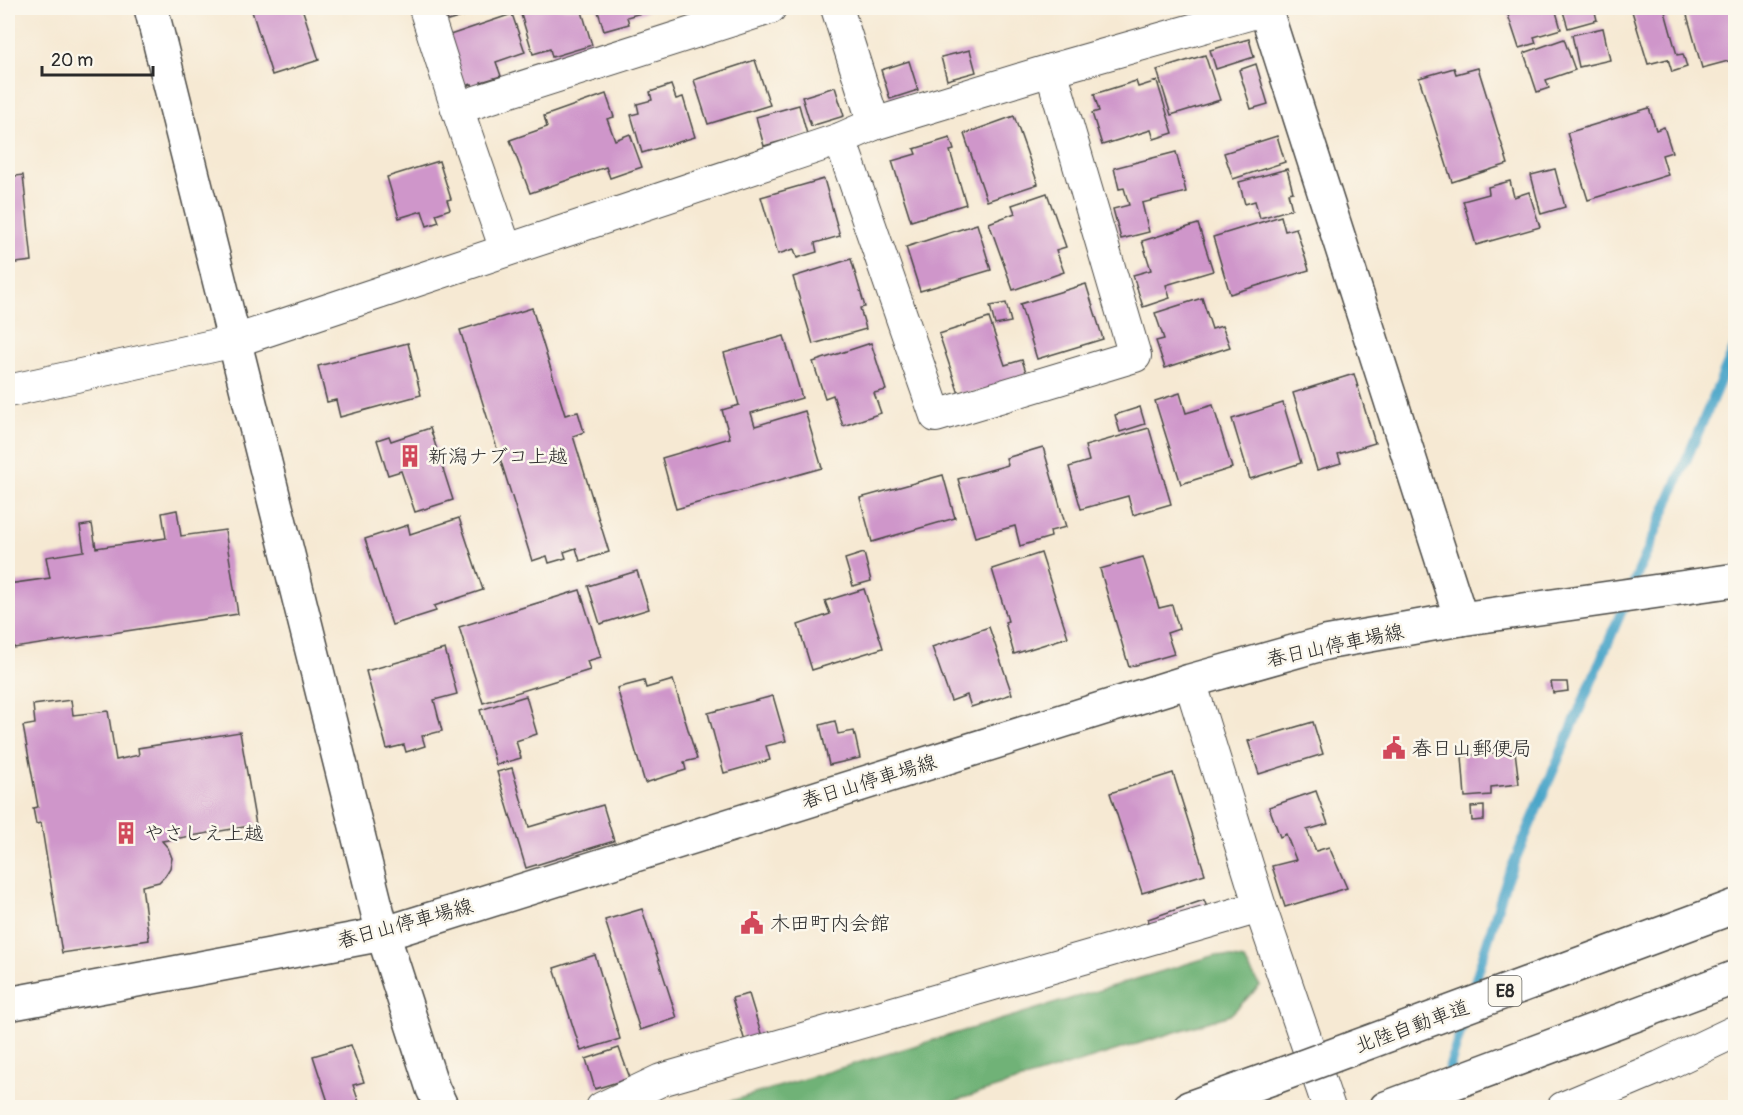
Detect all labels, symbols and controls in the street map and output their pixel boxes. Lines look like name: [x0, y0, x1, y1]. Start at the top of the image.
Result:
scale bar: [42, 39, 153, 77]
text: 20 m: [51, 49, 93, 72]
building icon: 新潟ナブコ上越: [397, 443, 423, 469]
place label: 新潟ナブコ上越: [428, 444, 568, 469]
street label: 春日山停車場線: [1264, 619, 1406, 672]
public building icon: 春日山郵便局: [1381, 735, 1407, 761]
place label: 春日山郵便局: [1412, 736, 1532, 761]
street label: 春日山停車場線: [799, 749, 940, 814]
building icon: やさしえ上越: [113, 820, 139, 846]
place label: やさしえ上越: [144, 821, 264, 846]
street label: 春日山停車場線: [334, 893, 476, 954]
public building icon: 木田町内会館: [739, 910, 765, 936]
place label: 木田町内会館: [770, 911, 890, 936]
road number: E8: [1488, 976, 1522, 1006]
street label: 北陸自動車道: [1352, 994, 1473, 1059]

